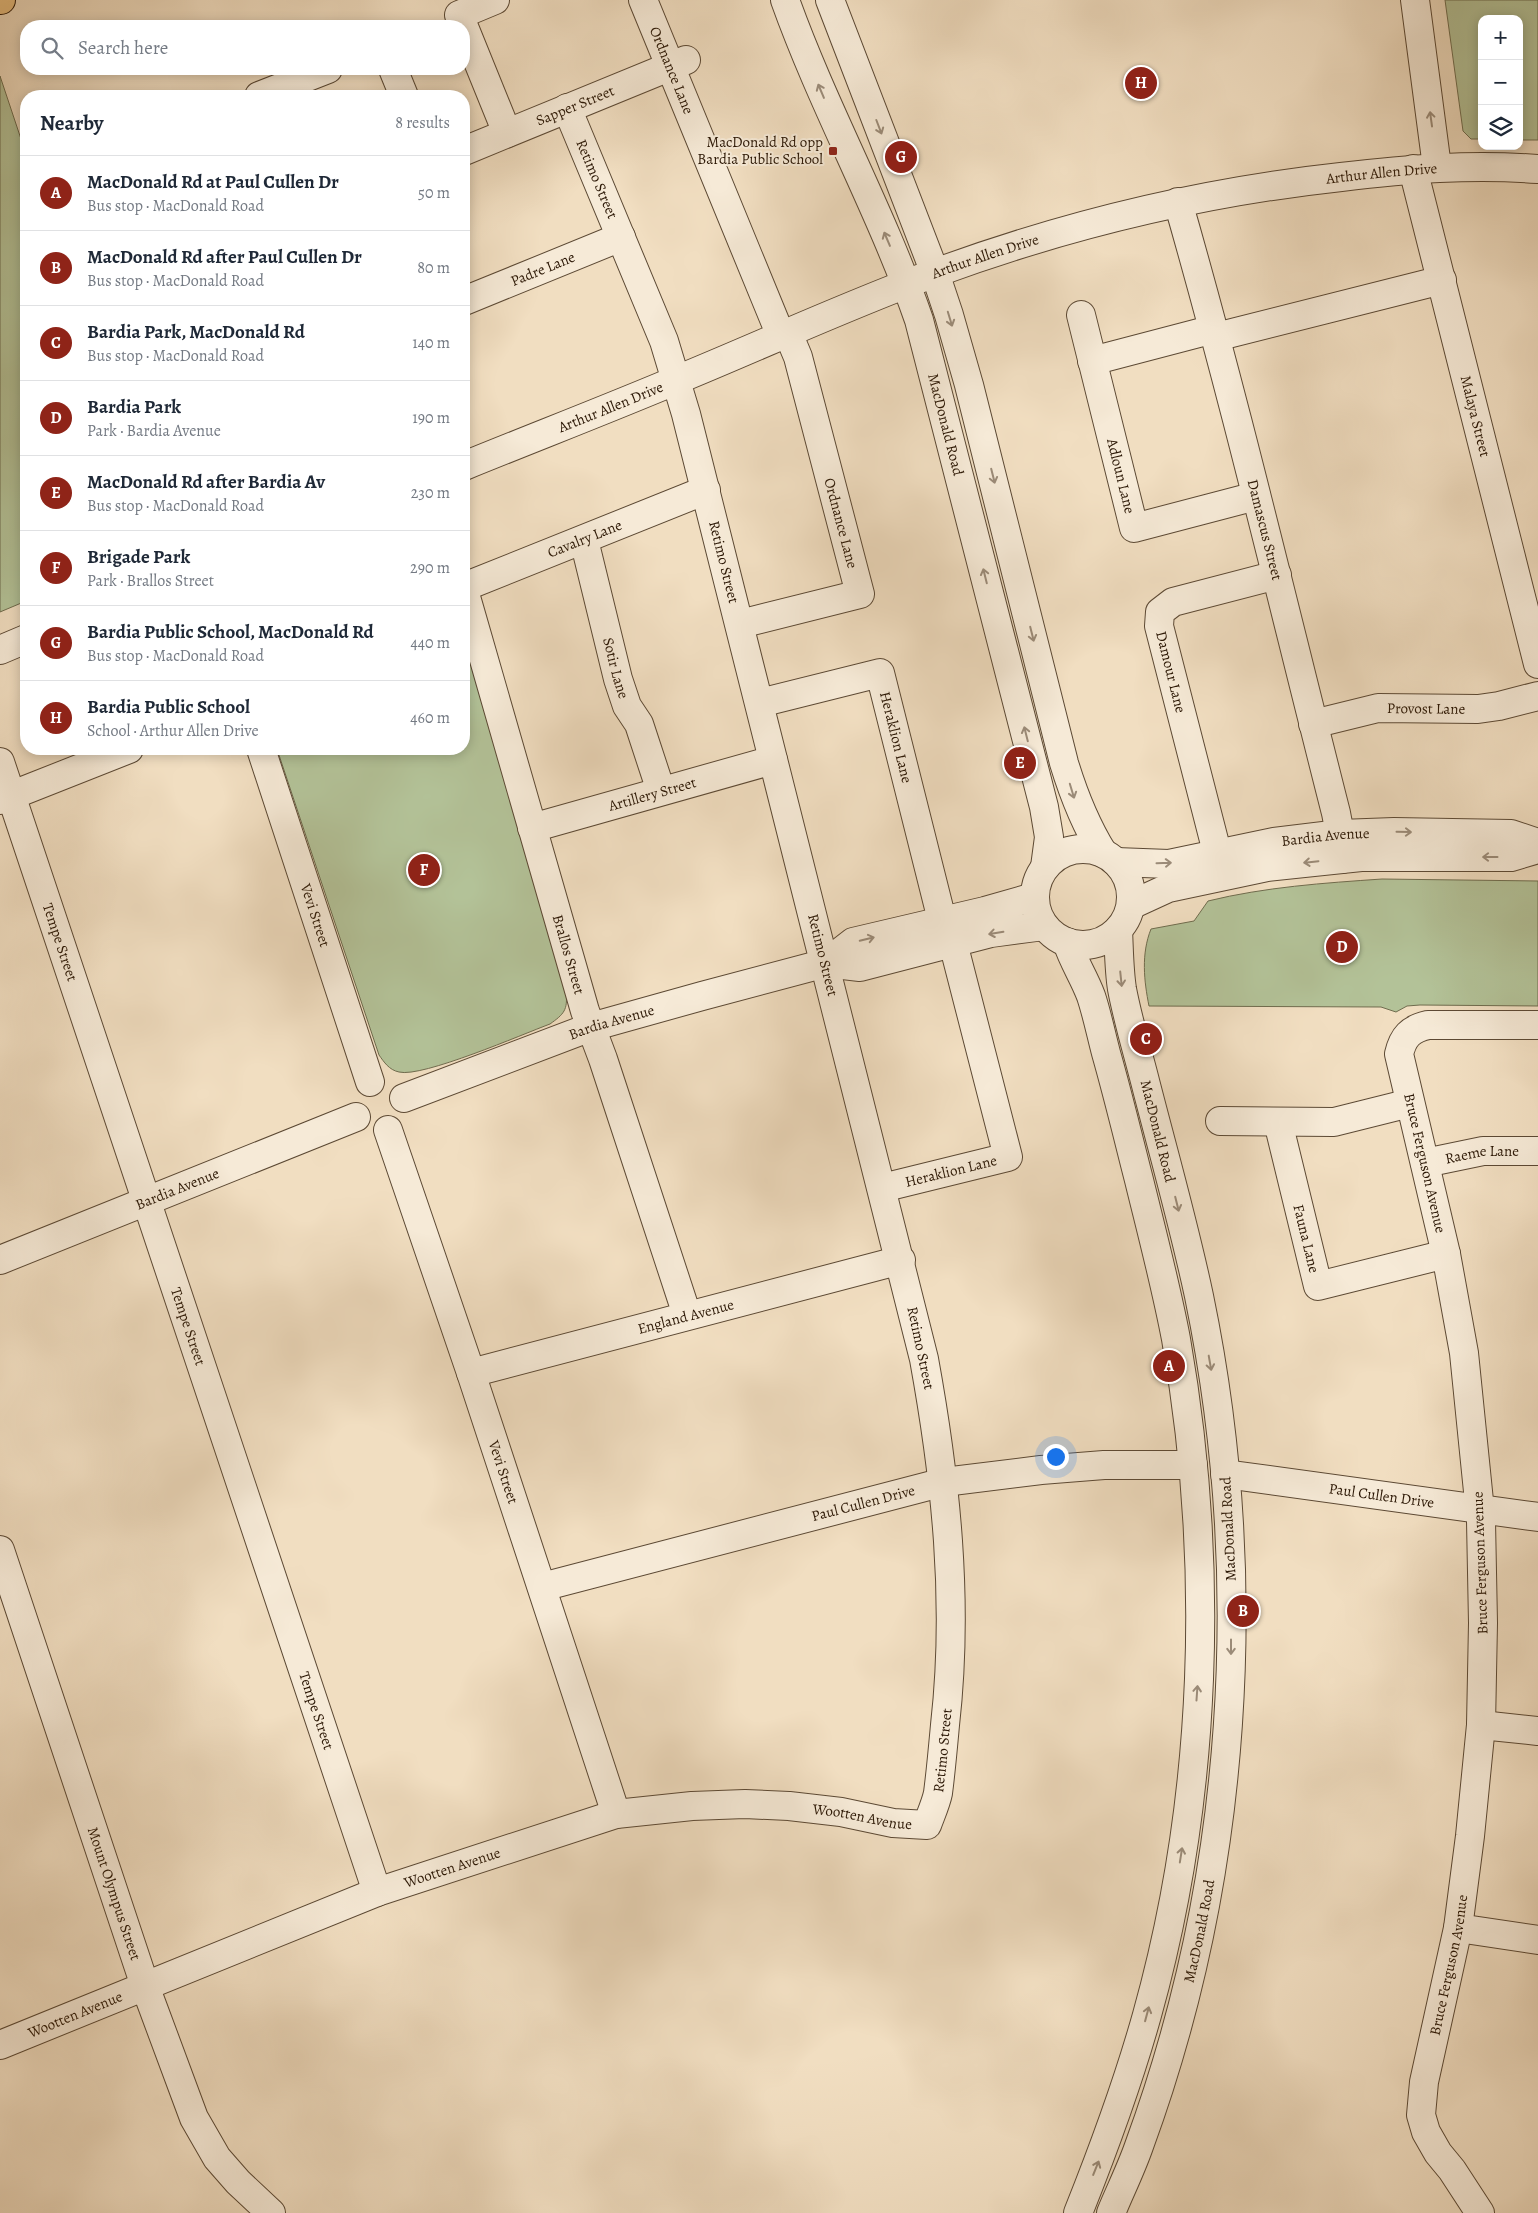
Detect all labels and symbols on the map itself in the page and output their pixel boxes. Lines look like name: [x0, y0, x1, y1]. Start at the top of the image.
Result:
street label: Ordnance Lane: [645, 24, 699, 117]
pin: H: [1125, 64, 1157, 102]
street label: Sapper Street: [533, 80, 617, 130]
one-way arrow: [815, 84, 825, 99]
one-way arrow: [1426, 111, 1436, 127]
one-way arrow: [875, 119, 884, 134]
place label: MacDonald Rd opp Bardia Public School: [697, 132, 823, 169]
street label: Retimo Street: [571, 136, 623, 222]
pin: G: [885, 138, 917, 176]
marker: MacDonald Rd opp Bardia Public School: [827, 145, 839, 157]
street label: Arthur Allen Drive: [1324, 158, 1438, 189]
street label: Arthur Allen Drive: [928, 229, 1041, 284]
one-way arrow: [882, 232, 892, 247]
street label: Padre Lane: [507, 247, 578, 291]
one-way arrow: [945, 311, 955, 327]
street label: MacDonald Road: [923, 371, 969, 479]
street label: Malaya Street: [1456, 373, 1495, 459]
street label: Arthur Allen Drive: [554, 377, 666, 438]
street label: Adloun Lane: [1102, 435, 1140, 516]
one-way arrow: [989, 468, 998, 484]
street label: Ordnance Lane: [819, 476, 863, 571]
street label: Damascus Street: [1243, 477, 1287, 582]
street label: Cavalry Lane: [545, 515, 625, 563]
street label: Retimo Street: [704, 519, 744, 605]
one-way arrow: [980, 569, 990, 585]
one-way arrow: [1028, 625, 1037, 641]
street label: Damour Lane: [1151, 629, 1191, 715]
street label: Sotir Lane: [598, 635, 634, 702]
street label: Heraklion Lane: [875, 689, 917, 786]
street label: Provost Lane: [1387, 698, 1466, 719]
one-way arrow: [1020, 726, 1030, 742]
pin: E: [1004, 744, 1036, 782]
street label: Artillery Street: [605, 772, 698, 816]
one-way arrow: [1068, 783, 1078, 799]
street label: Bardia Avenue: [1280, 823, 1370, 851]
one-way arrow: [1396, 827, 1412, 837]
pin: F: [408, 851, 440, 889]
one-way arrow: [1483, 852, 1499, 862]
one-way arrow: [1303, 857, 1319, 867]
one-way arrow: [1156, 858, 1172, 868]
street label: Vevi Street: [295, 880, 335, 950]
street label: Tempe Street: [38, 901, 82, 984]
street label: Brallos Street: [548, 912, 590, 997]
street label: Retimo Street: [803, 912, 843, 998]
one-way arrow: [989, 928, 1005, 938]
pin: D: [1326, 928, 1358, 966]
one-way arrow: [859, 934, 875, 943]
one-way arrow: [1116, 970, 1126, 986]
street label: Bardia Avenue: [566, 1000, 657, 1045]
pin: C: [1130, 1020, 1162, 1058]
street label: MacDonald Road: [1136, 1078, 1181, 1185]
street label: Bruce Ferguson Avenue: [1399, 1091, 1451, 1235]
street label: Raeme Lane: [1443, 1141, 1519, 1169]
street label: Heraklion Lane: [903, 1150, 999, 1192]
street label: Bardia Avenue: [132, 1163, 222, 1215]
one-way arrow: [1172, 1196, 1182, 1212]
street label: Fauna Lane: [1288, 1202, 1325, 1275]
street label: Tempe Street: [166, 1285, 211, 1368]
street label: England Avenue: [635, 1294, 736, 1339]
street label: Retimo Street: [902, 1305, 940, 1391]
pin: A: [1153, 1347, 1185, 1385]
one-way arrow: [1206, 1355, 1216, 1371]
street label: Vevi Street: [483, 1437, 523, 1506]
your location: [1043, 1444, 1069, 1470]
street label: MacDonald Road: [1215, 1475, 1241, 1582]
street label: Paul Cullen Drive: [1328, 1478, 1436, 1513]
street label: Paul Cullen Drive: [809, 1480, 917, 1526]
street label: Bruce Ferguson Avenue: [1468, 1491, 1492, 1635]
pin: B: [1227, 1592, 1259, 1630]
one-way arrow: [1226, 1638, 1236, 1655]
street label: Tempe Street: [294, 1669, 339, 1752]
one-way arrow: [1193, 1685, 1202, 1701]
street label: Retimo Street: [928, 1707, 957, 1794]
street label: Wootten Avenue: [811, 1799, 913, 1834]
street label: Mount Olympus Street: [83, 1824, 146, 1963]
street label: Wootten Avenue: [400, 1842, 503, 1893]
one-way arrow: [1177, 1847, 1187, 1863]
street label: MacDonald Road: [1179, 1877, 1220, 1985]
street label: Bruce Ferguson Avenue: [1425, 1893, 1472, 2037]
street label: Wootten Avenue: [24, 1986, 126, 2043]
one-way arrow: [1143, 2006, 1153, 2022]
one-way arrow: [1092, 2161, 1102, 2176]

